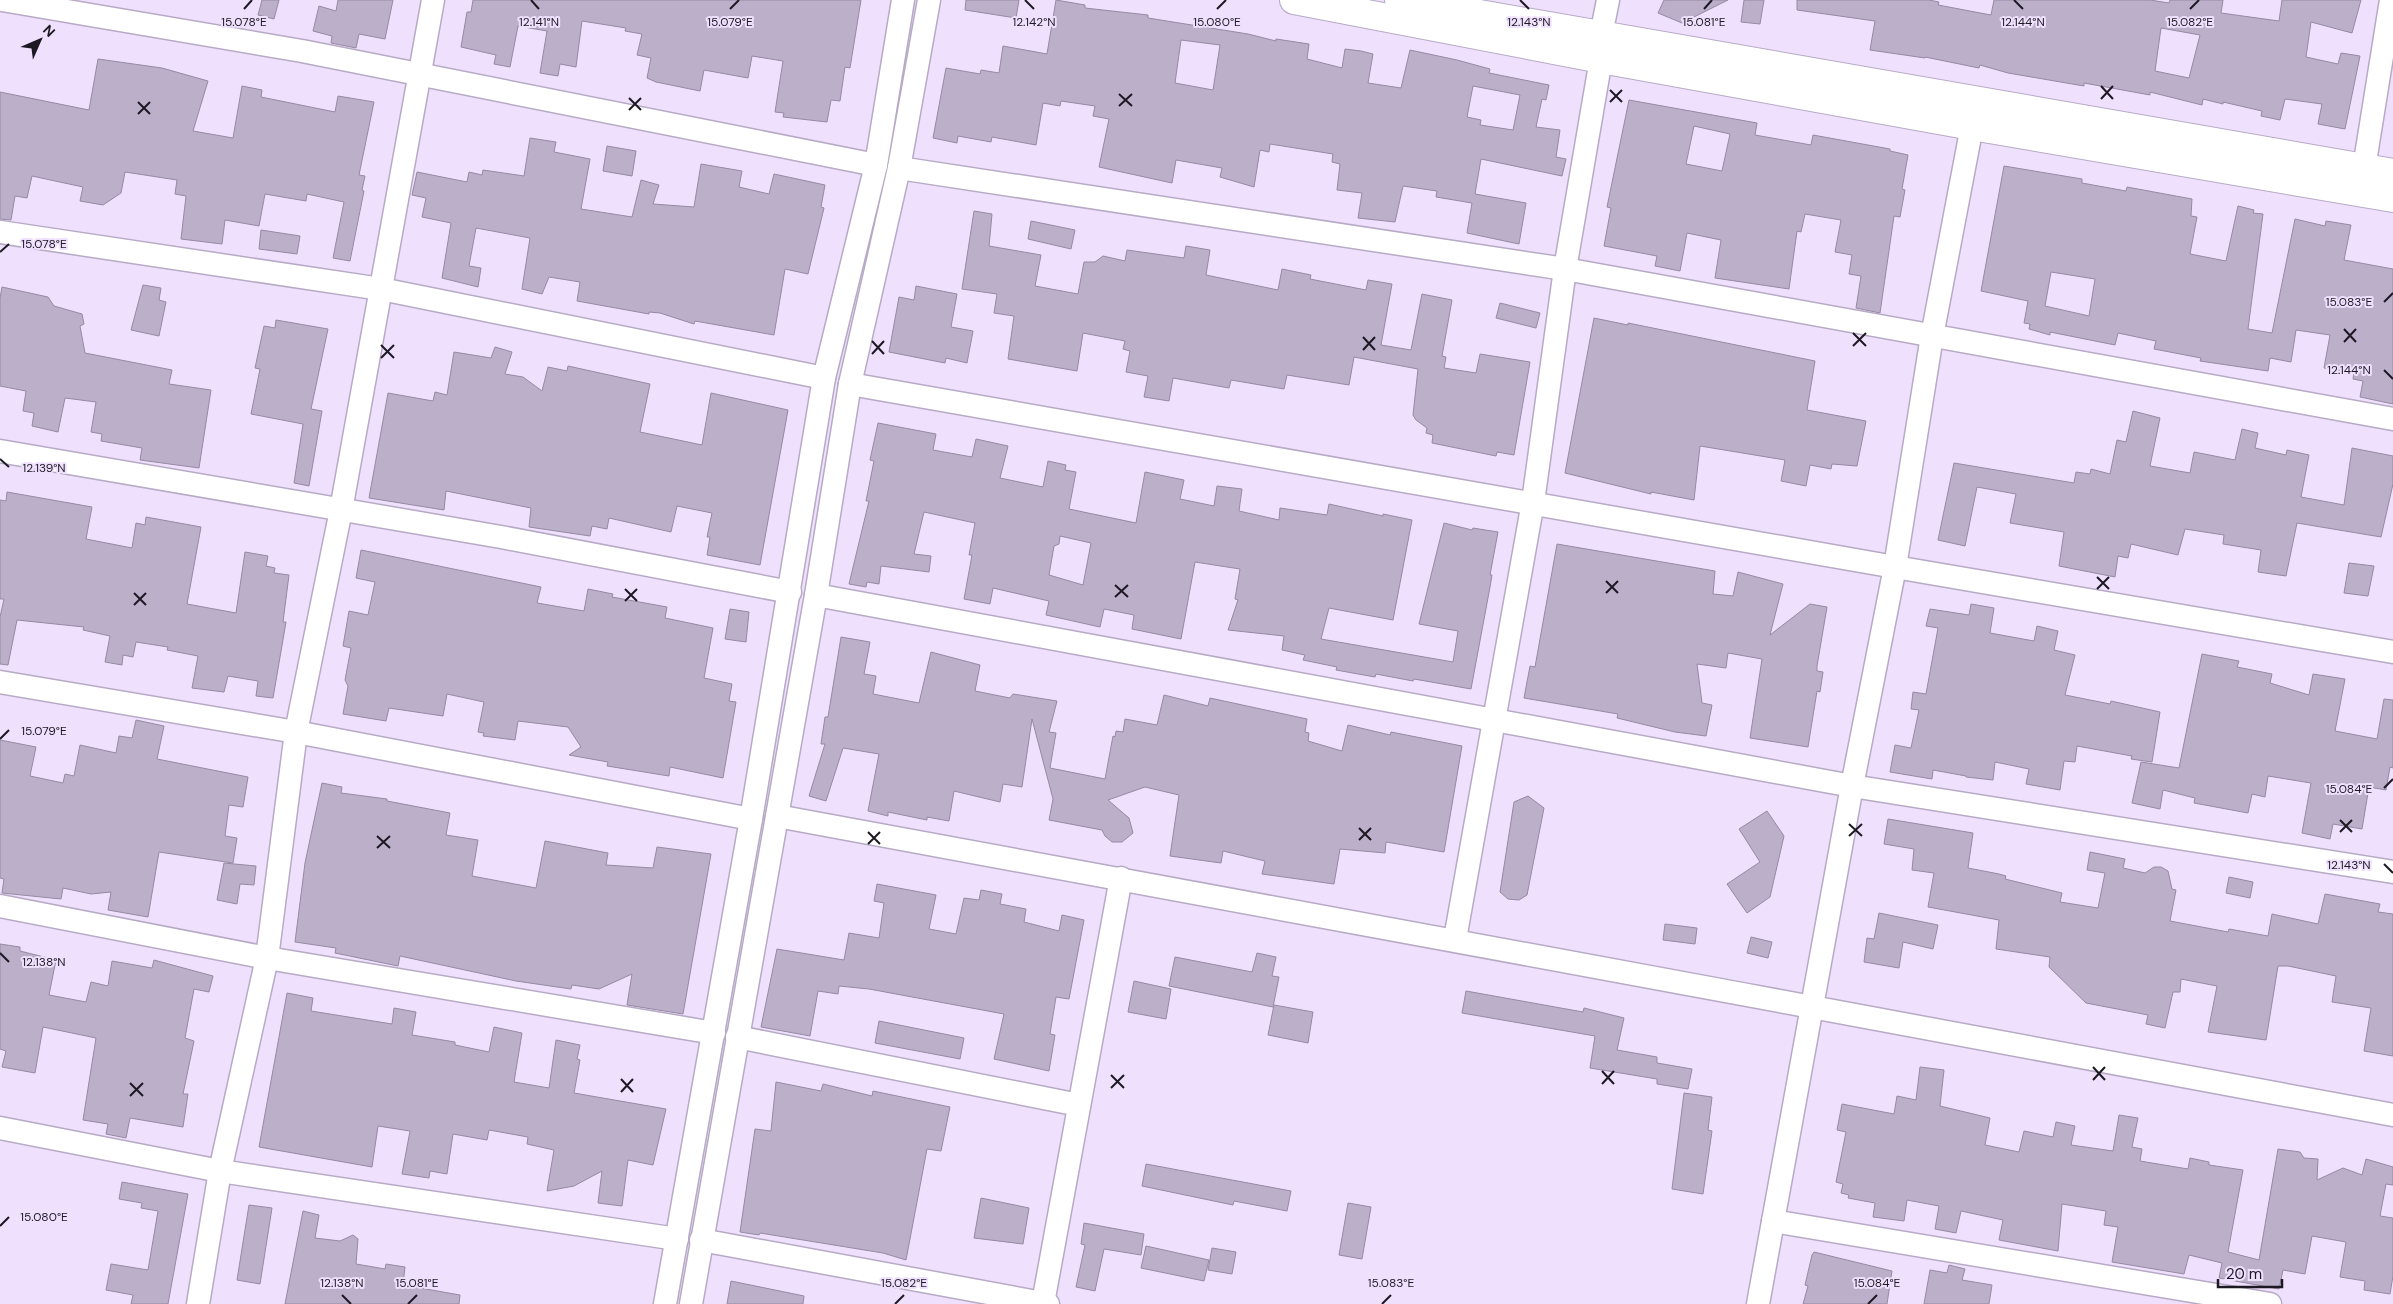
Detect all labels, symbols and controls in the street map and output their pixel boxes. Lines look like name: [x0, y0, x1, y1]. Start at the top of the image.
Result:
text: 15.078°E: [221, 14, 267, 30]
text: 12.141°N: [519, 14, 559, 30]
text: 15.079°E: [707, 14, 753, 30]
text: 12.142°N: [1012, 14, 1056, 30]
text: 15.080°E: [1193, 14, 1241, 30]
text: 12.143°N: [1507, 14, 1551, 30]
text: 15.081°E: [1683, 14, 1726, 30]
text: 12.144°N: [2001, 14, 2045, 30]
text: 15.082°E: [2167, 14, 2213, 30]
north arrow: [15, 15, 65, 65]
text: N: [39, 21, 59, 41]
text: 15.078°E: [21, 236, 67, 252]
text: 15.083°E: [2326, 294, 2372, 310]
text: 12.144°N: [2327, 362, 2371, 378]
text: 12.139°N: [22, 460, 66, 476]
text: 15.079°E: [21, 723, 67, 739]
text: 15.084°E: [2326, 781, 2373, 797]
text: 12.143°N: [2327, 857, 2371, 873]
text: 12.138°N: [22, 954, 66, 970]
text: 15.080°E: [20, 1209, 68, 1225]
scale bar: [2218, 1256, 2282, 1288]
text: 20 m: [2226, 1264, 2262, 1284]
text: 12.138°N: [320, 1275, 364, 1291]
text: 15.081°E: [396, 1275, 439, 1291]
text: 15.082°E: [881, 1275, 927, 1291]
text: 15.083°E: [1368, 1275, 1414, 1291]
text: 15.084°E: [1854, 1275, 1901, 1291]

